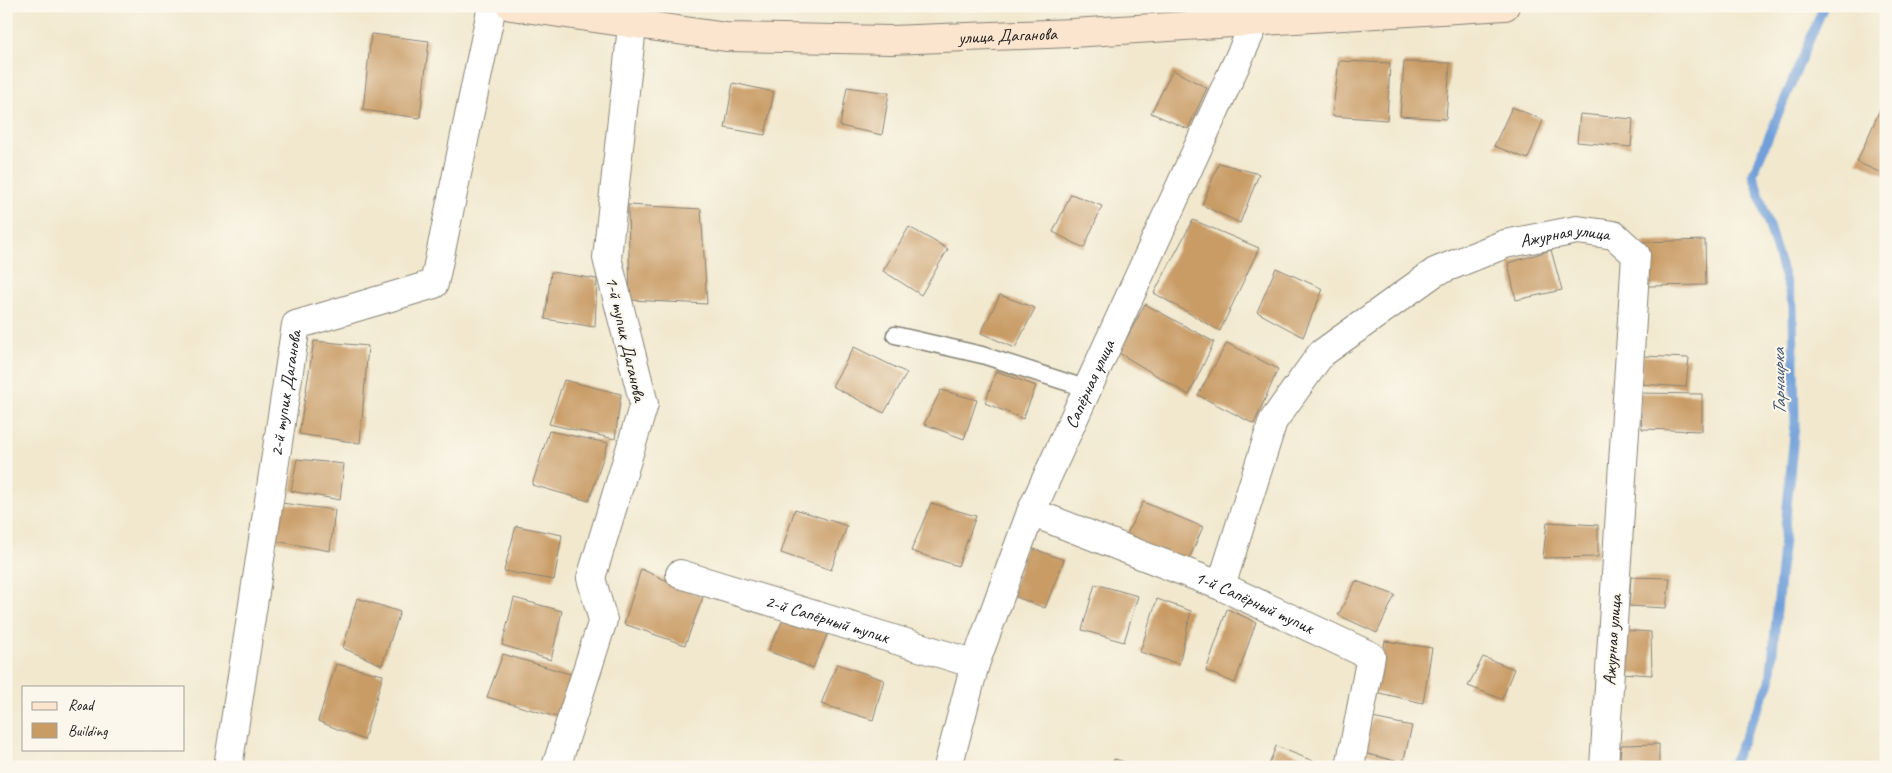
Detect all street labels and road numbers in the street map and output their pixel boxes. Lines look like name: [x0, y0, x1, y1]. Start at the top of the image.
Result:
street label: улица Даганова: [957, 23, 1059, 48]
street label: Ажурная улица: [1518, 219, 1613, 252]
street label: 1-й тупик Даганова: [601, 275, 651, 405]
street label: 2-й тупик Даганова: [265, 327, 306, 458]
street label: Сапёрная улица: [1060, 335, 1120, 432]
street label: 1-й Сапёрный тупик: [1192, 566, 1319, 639]
street label: 2-й Сапёрный тупик: [763, 590, 893, 649]
street label: Ажурная улица: [1598, 592, 1626, 686]

